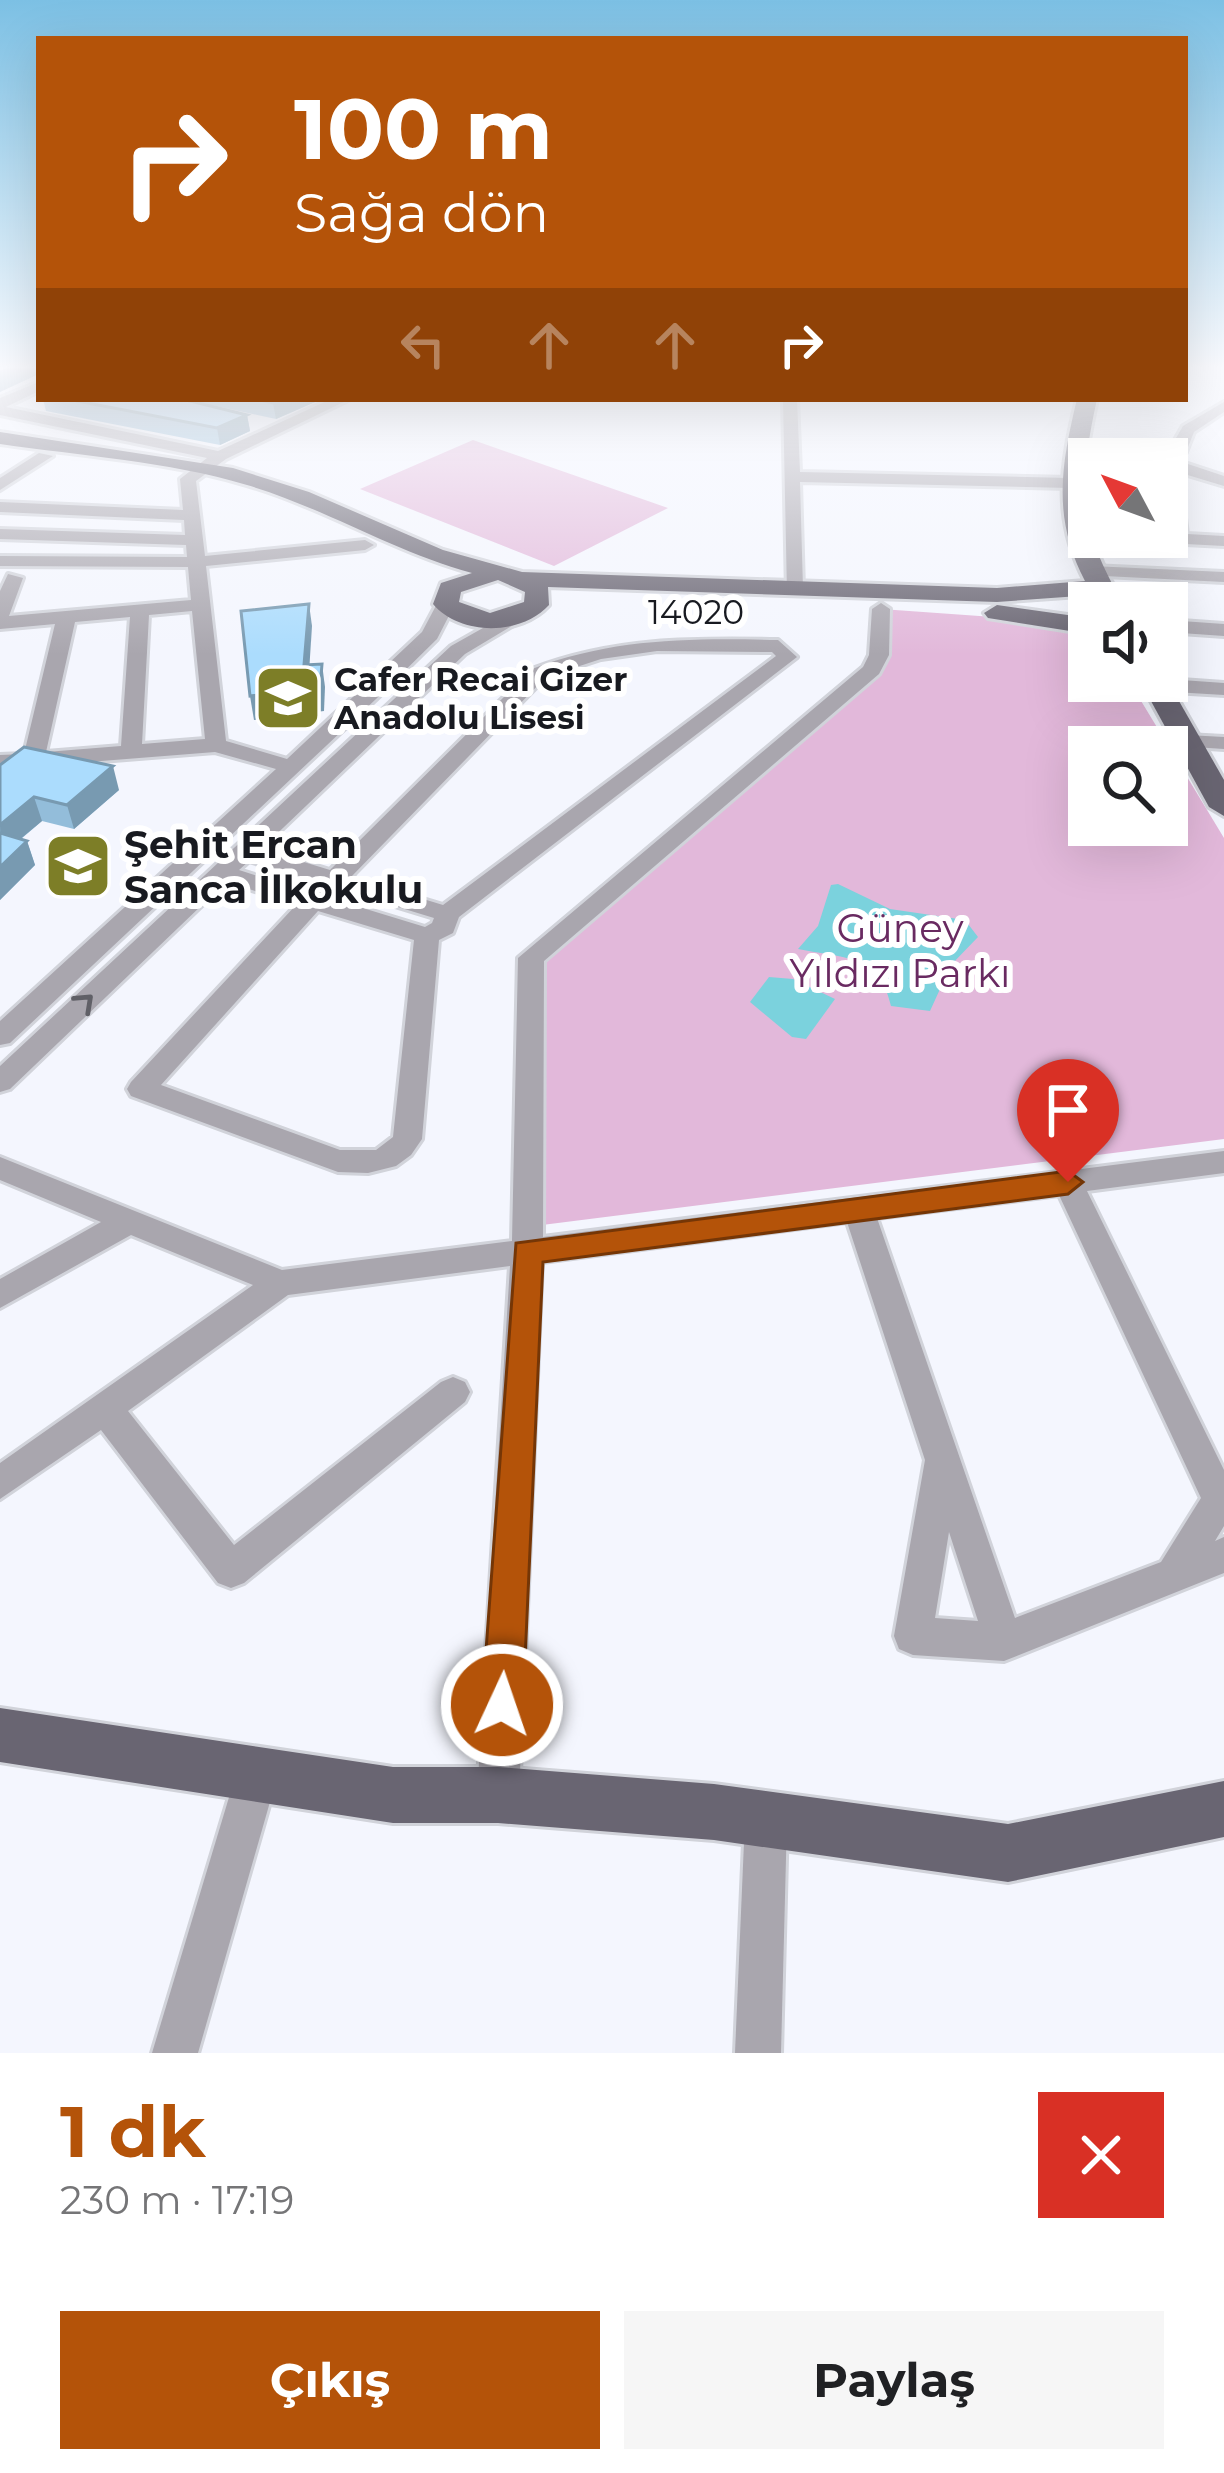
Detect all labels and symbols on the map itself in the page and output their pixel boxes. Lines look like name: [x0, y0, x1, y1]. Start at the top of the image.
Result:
north arrow: [1068, 438, 1188, 558]
street label: 14020: [648, 592, 744, 632]
place label: Cafer Recai Gizer Anadolu Lisesi: [333, 659, 627, 737]
school or university icon: Cafer Recai Gizer Anadolu Lisesi: [253, 663, 323, 733]
place label: Şehit Ercan Sanca İlkokulu: [124, 820, 423, 913]
school or university icon: Şehit Ercan Sanca İlkokulu: [43, 831, 113, 901]
park label: Güney Yıldızı Parkı: [789, 904, 1011, 997]
one-way arrow: [71, 994, 93, 1016]
pin: [1017, 1059, 1119, 1182]
position arrow: [439, 1642, 565, 1768]

